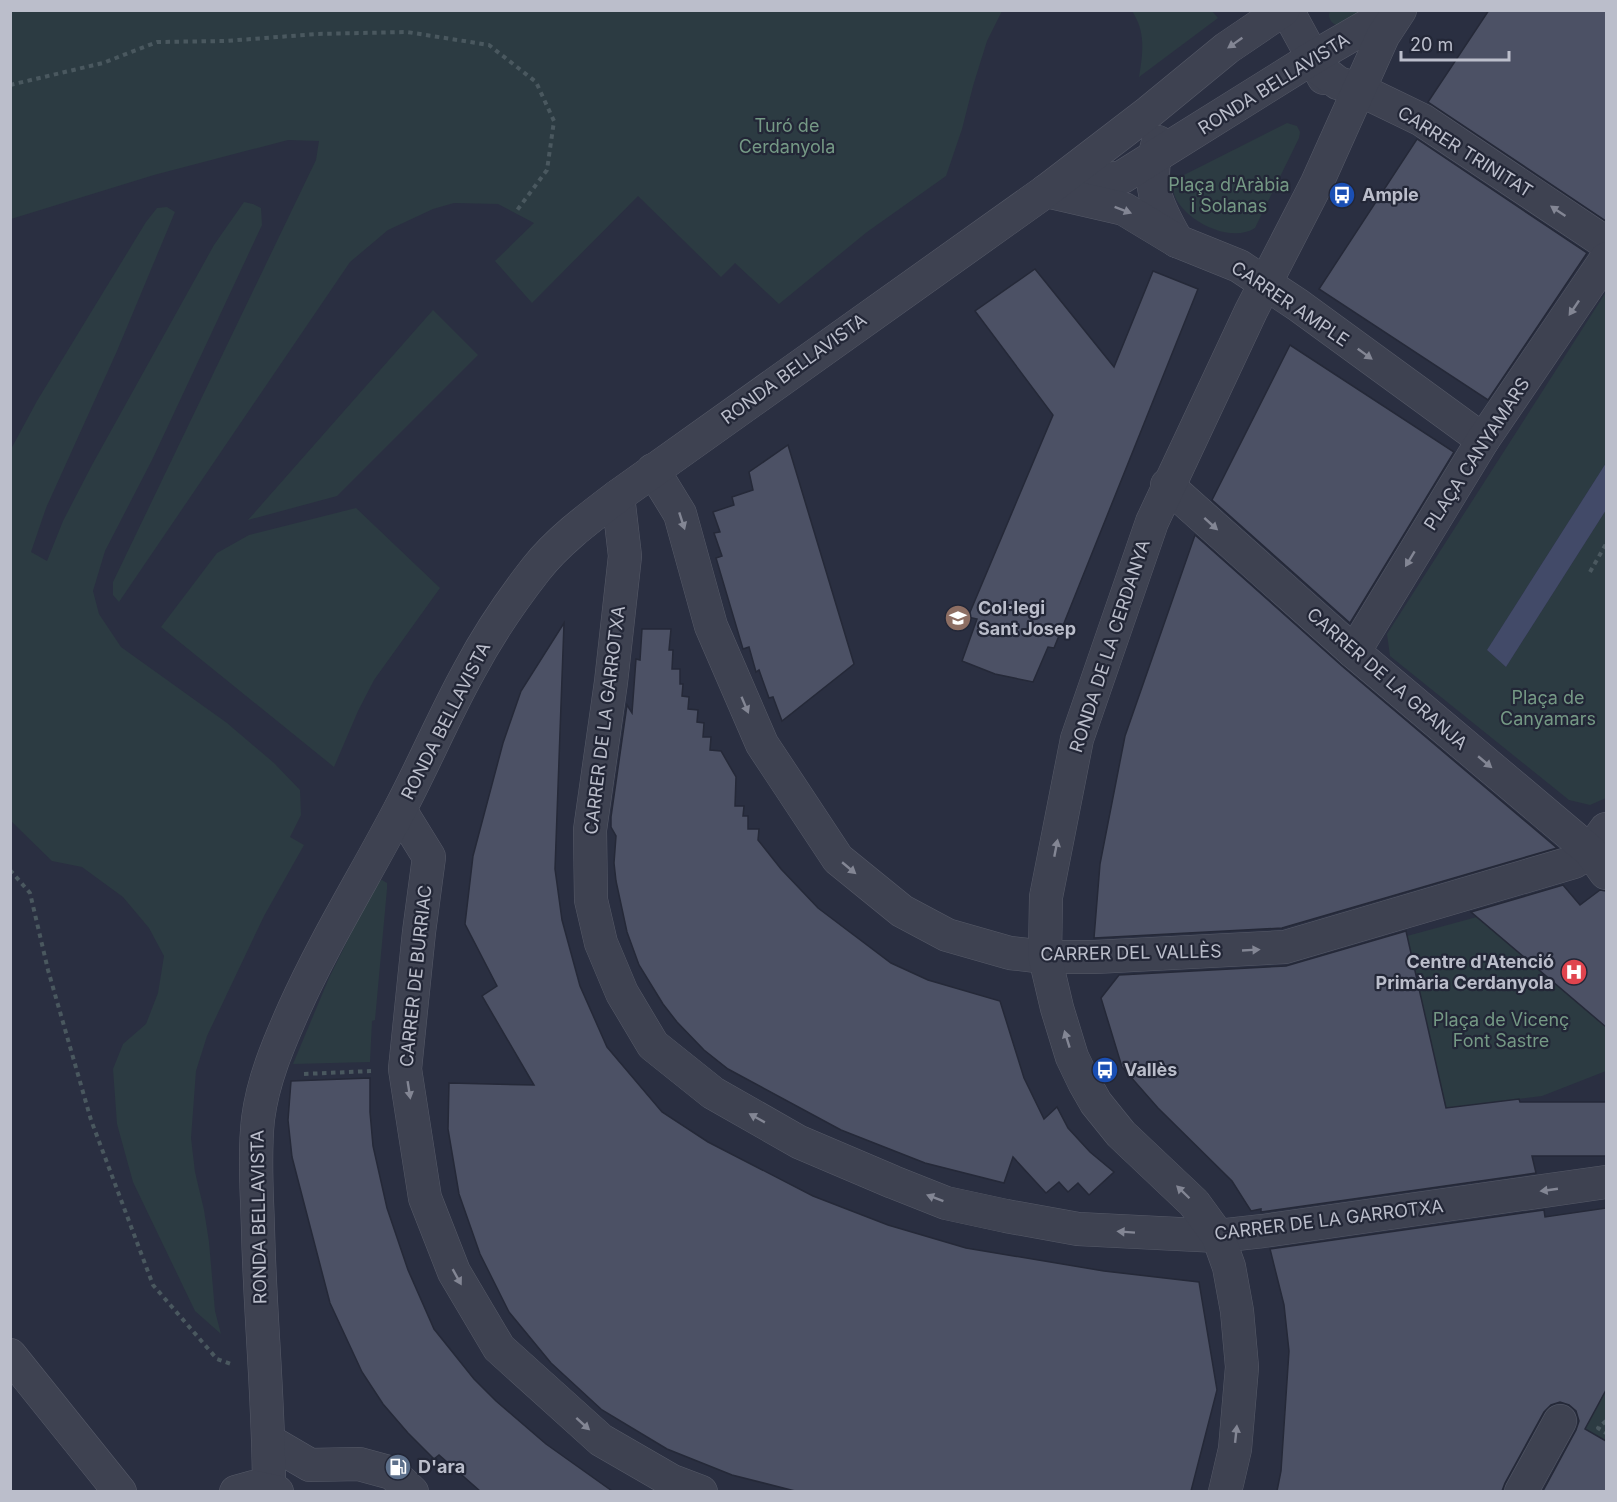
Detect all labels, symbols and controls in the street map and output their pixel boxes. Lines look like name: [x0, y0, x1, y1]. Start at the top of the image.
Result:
scale bar: [1401, 24, 1509, 62]
street label: RONDA BELLAVISTA: [1194, 29, 1353, 139]
text: 20 m: [1410, 34, 1453, 55]
one-way arrow: [1227, 37, 1243, 49]
street label: CARRER TRINITAT: [1394, 102, 1537, 202]
park label: Turó de Cerdanyola: [739, 115, 835, 157]
park label: Plaça d'Aràbia i Solanas: [1168, 174, 1290, 216]
bus stop icon: Ample: [1327, 180, 1357, 210]
place label: Ample: [1362, 184, 1419, 205]
one-way arrow: [1114, 206, 1132, 216]
one-way arrow: [1550, 206, 1566, 217]
street label: CARRER AMPLE: [1228, 257, 1353, 351]
one-way arrow: [1568, 299, 1579, 316]
street label: RONDA BELLAVISTA: [717, 309, 870, 428]
one-way arrow: [1358, 348, 1373, 360]
street label: PLAÇA CANYAMARS: [1419, 374, 1534, 534]
one-way arrow: [677, 512, 687, 530]
one-way arrow: [1203, 517, 1218, 530]
street label: RONDA DE LA CERDANYA: [1065, 537, 1154, 755]
one-way arrow: [1405, 551, 1416, 567]
place label: Col·legi Sant Josep: [978, 597, 1076, 639]
school or university icon: Col·legi Sant Josep: [943, 603, 973, 633]
street label: CARRER DE LA GRANJA: [1303, 603, 1472, 754]
street label: CARRER DE LA GARROTXA: [580, 604, 629, 836]
street label: RONDA BELLAVISTA: [397, 638, 494, 803]
park label: Plaça de Canyamars: [1500, 687, 1596, 729]
one-way arrow: [740, 697, 750, 715]
one-way arrow: [1477, 756, 1493, 769]
one-way arrow: [1052, 838, 1061, 857]
one-way arrow: [842, 862, 857, 874]
street label: CARRER DE BURRIAC: [396, 884, 436, 1068]
street label: CARRER DEL VALLÈS: [1040, 939, 1222, 965]
one-way arrow: [1242, 945, 1261, 955]
place label: Centre d'Atenció Primària Cerdanyola: [1376, 951, 1554, 993]
hospital icon: Centre d'Atenció Primària Cerdanyola: [1559, 957, 1589, 987]
park label: Plaça de Vicenç Font Sastre: [1433, 1009, 1569, 1051]
one-way arrow: [1062, 1030, 1071, 1048]
bus stop icon: Vallès: [1090, 1055, 1120, 1085]
place label: Vallès: [1124, 1059, 1177, 1080]
one-way arrow: [404, 1081, 413, 1100]
one-way arrow: [748, 1113, 765, 1123]
street label: RONDA BELLAVISTA: [246, 1130, 271, 1304]
one-way arrow: [1175, 1185, 1190, 1199]
one-way arrow: [1539, 1186, 1558, 1195]
one-way arrow: [925, 1193, 943, 1203]
street label: CARRER DE LA GARROTXA: [1213, 1195, 1445, 1244]
one-way arrow: [1116, 1227, 1135, 1237]
one-way arrow: [452, 1269, 462, 1286]
one-way arrow: [575, 1417, 590, 1430]
one-way arrow: [1231, 1425, 1241, 1444]
fuel station icon: D'ara: [383, 1452, 413, 1482]
place label: D'ara: [418, 1456, 465, 1477]

